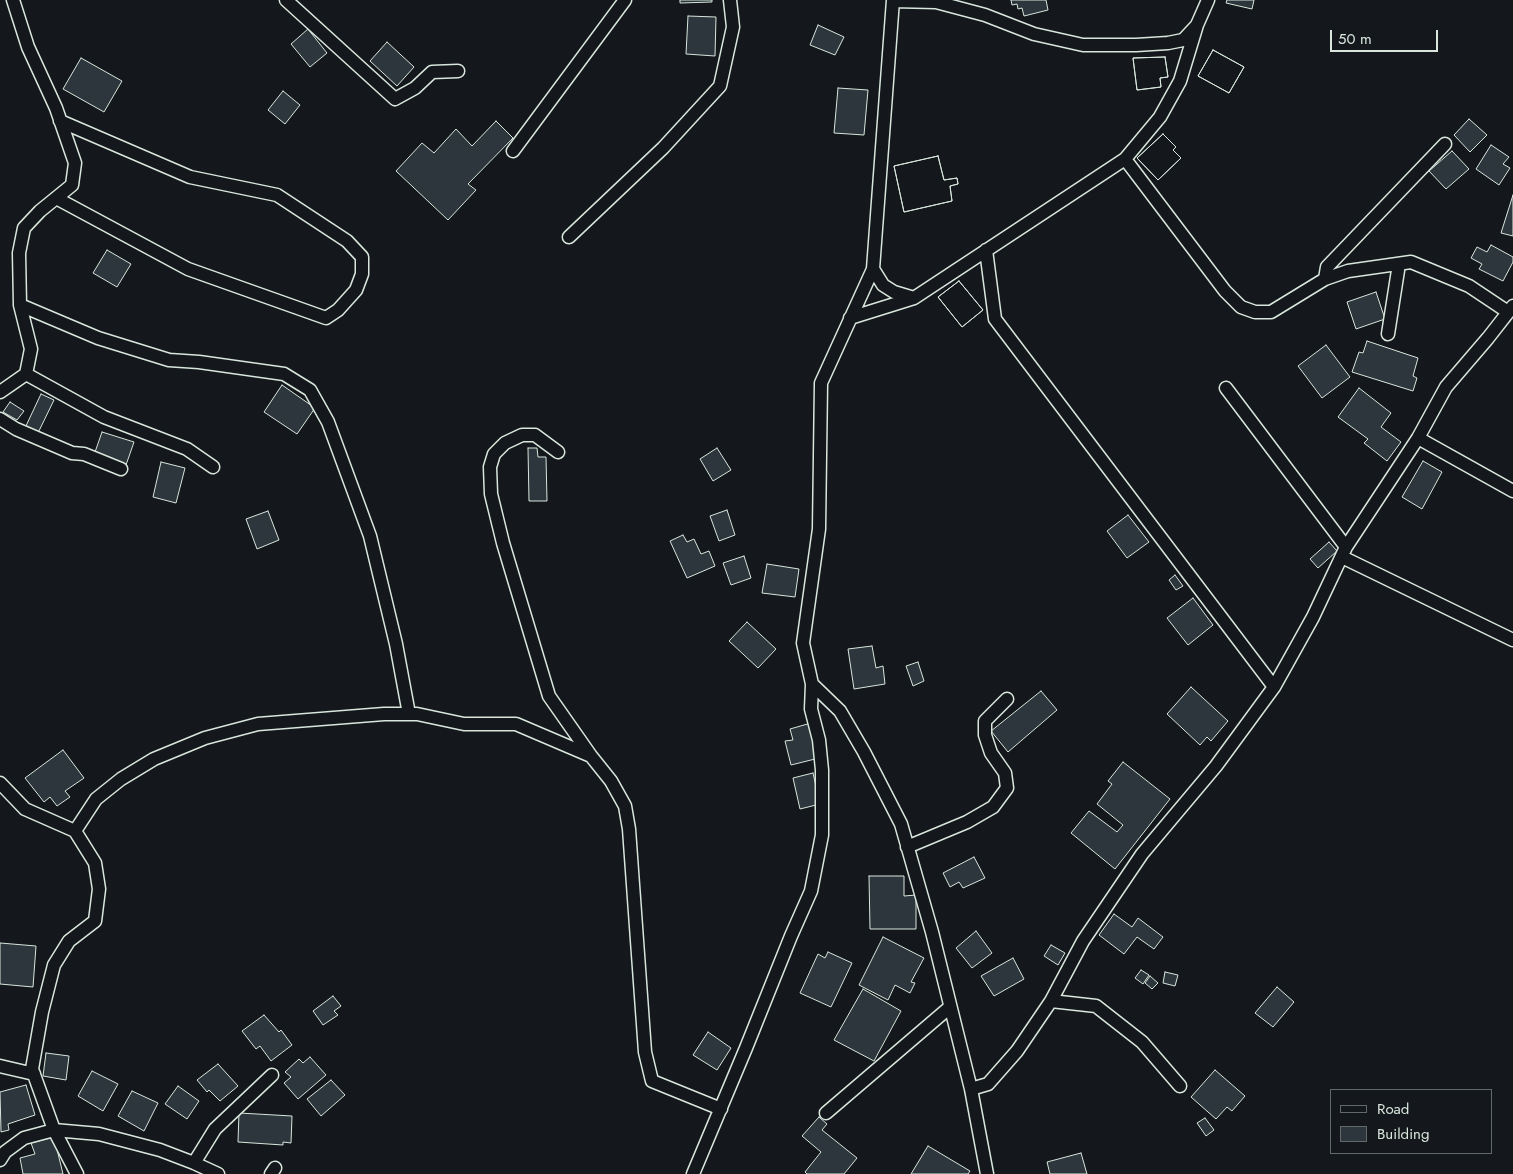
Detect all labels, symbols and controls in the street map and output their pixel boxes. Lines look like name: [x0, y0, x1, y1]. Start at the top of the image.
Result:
scale bar: [1333, 20, 1440, 52]
text: 50 m: [1338, 28, 1372, 50]
legend: [1330, 1089, 1493, 1154]
text: Road: [1377, 1098, 1409, 1120]
text: Building: [1377, 1123, 1429, 1145]

